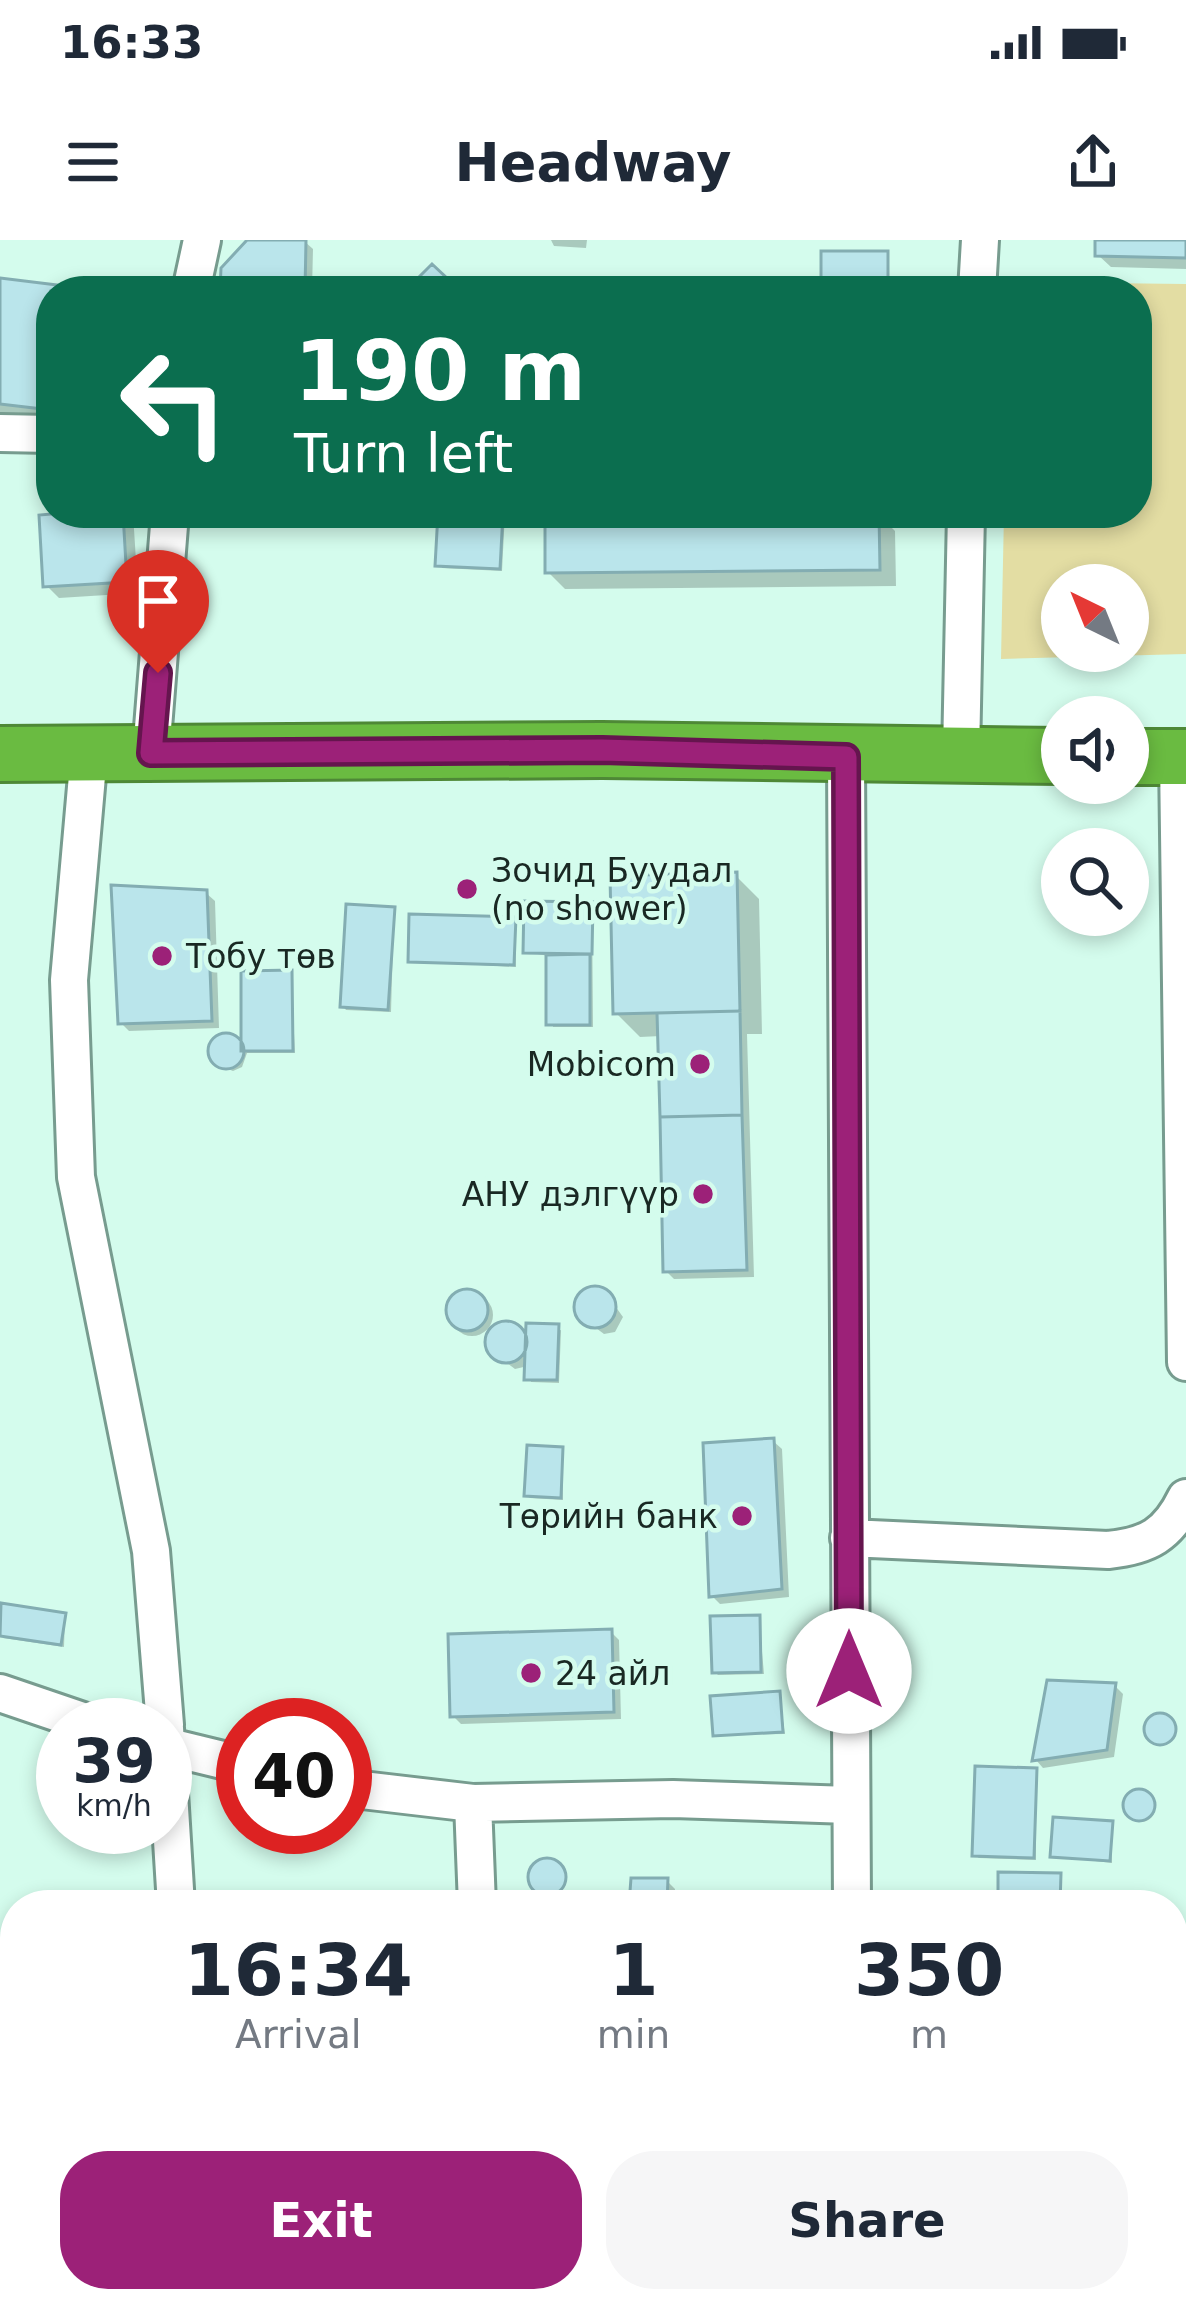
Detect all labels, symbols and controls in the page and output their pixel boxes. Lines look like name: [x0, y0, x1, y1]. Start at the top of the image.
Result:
text: 16:33: [60, 16, 203, 69]
icon: menu: [60, 129, 126, 195]
icon: share: [1060, 129, 1126, 195]
text: Headway: [455, 131, 731, 194]
text: 190 m: [294, 322, 586, 420]
icon: left: [96, 324, 252, 480]
text: Turn left: [294, 422, 513, 485]
pin: [107, 550, 209, 673]
north arrow: [1041, 564, 1149, 672]
map controls: [1041, 564, 1149, 936]
icon: arrive: [125, 568, 191, 634]
button: sound: [1041, 696, 1149, 804]
button: search: [1041, 828, 1149, 936]
place label: Зочид Буудал (no shower): [491, 851, 732, 928]
marker: Зочид Буудал (no shower): [454, 876, 480, 902]
place label: Тобу төв: [185, 937, 336, 976]
marker: Тобу төв: [149, 943, 175, 969]
place label: Mobicom: [527, 1045, 676, 1084]
marker: Mobicom: [687, 1051, 713, 1077]
place label: АНУ дэлгүүр: [462, 1175, 679, 1214]
marker: АНУ дэлгүүр: [690, 1181, 716, 1207]
place label: Төрийн банк: [499, 1497, 718, 1536]
marker: Төрийн банк: [729, 1503, 755, 1529]
position arrow: [786, 1608, 912, 1734]
place label: 24 айл: [555, 1654, 670, 1693]
marker: 24 айл: [518, 1660, 544, 1686]
speed limit sign: 40: [216, 1698, 372, 1854]
text: 39: [72, 1726, 156, 1796]
text: km/h: [76, 1788, 152, 1823]
text: 16:34: [184, 1928, 413, 2012]
text: 1: [608, 1928, 658, 2012]
text: 350: [854, 1928, 1004, 2012]
text: Arrival: [235, 2012, 362, 2057]
text: min: [597, 2012, 670, 2057]
text: m: [910, 2012, 948, 2057]
button: Exit: [60, 2151, 582, 2289]
button: Share: [606, 2151, 1128, 2289]

